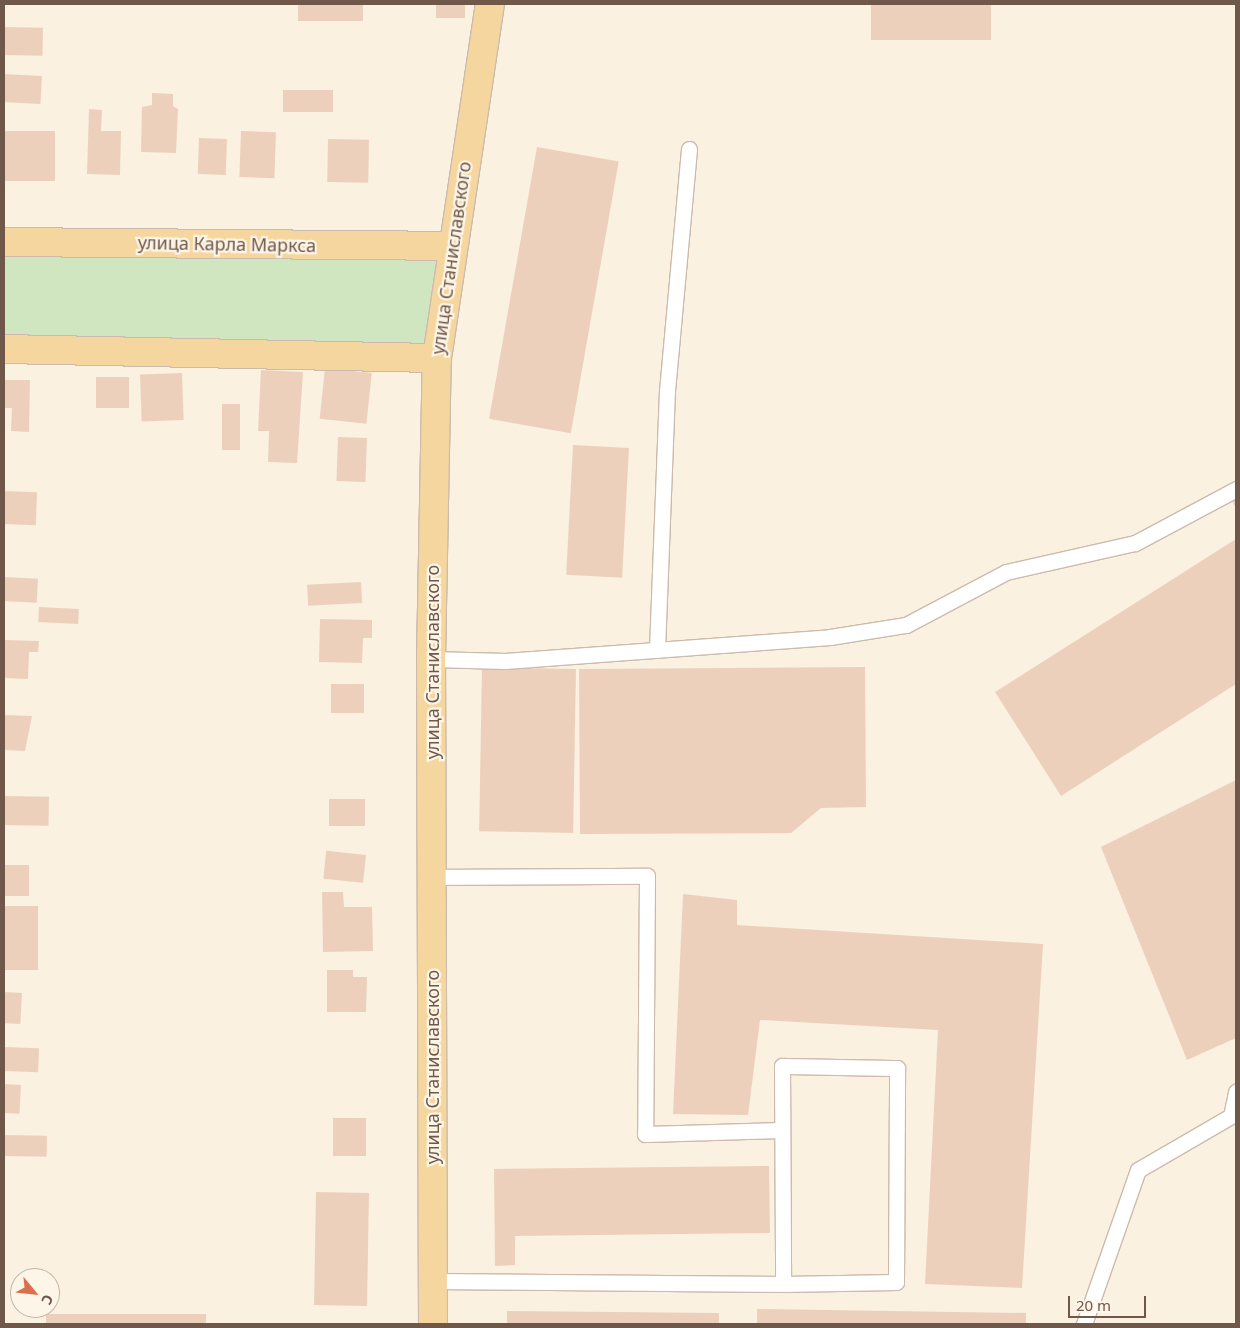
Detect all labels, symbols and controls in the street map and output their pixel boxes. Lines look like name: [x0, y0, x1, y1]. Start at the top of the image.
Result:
street label: улица Станиславского: [427, 160, 475, 356]
street label: улица Карла Маркса: [138, 232, 316, 256]
street label: улица Станиславского: [421, 565, 443, 759]
street label: улица Станиславского: [421, 970, 443, 1164]
north arrow: [10, 1268, 60, 1318]
scale bar: [1070, 1286, 1148, 1318]
text: С: [37, 1291, 58, 1308]
text: 20 m: [1076, 1295, 1111, 1315]

